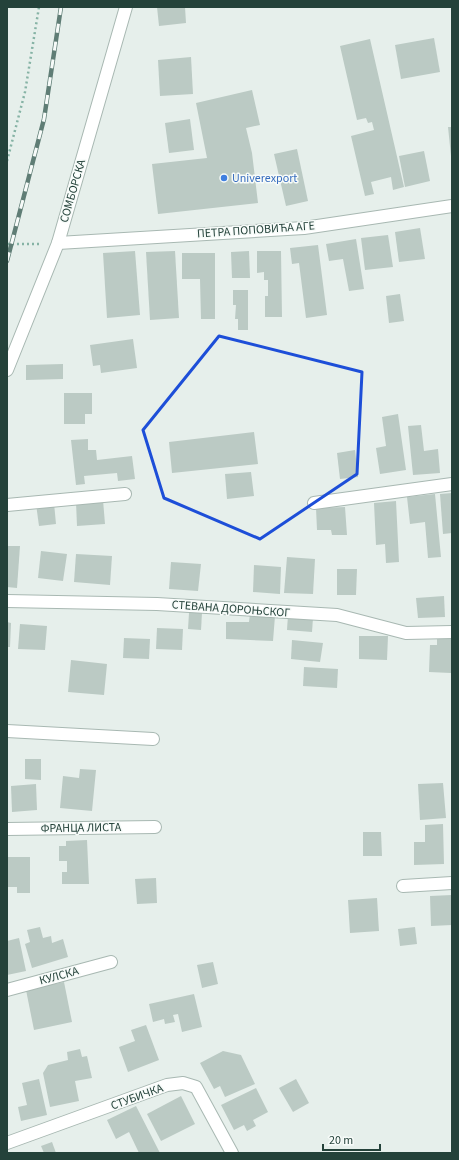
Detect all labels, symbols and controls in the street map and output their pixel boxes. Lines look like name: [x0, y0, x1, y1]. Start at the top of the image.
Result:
street label: СОМБОРСКА: [56, 157, 90, 225]
place label: Univerexport: [232, 170, 297, 187]
marker: Univerexport: [219, 173, 229, 183]
street label: ПЕТРА ПОПОВИЋА АГЕ: [197, 217, 315, 243]
street label: СТЕВАНА ДОРОЊСКОГ: [171, 596, 291, 622]
street label: ФРАНЦА ЛИСТА: [41, 819, 122, 837]
street label: КУЛСКА: [37, 962, 81, 989]
street label: СТУБИЧКА: [108, 1079, 166, 1114]
scale bar: [323, 1126, 380, 1152]
text: 20 m: [329, 1132, 353, 1149]

